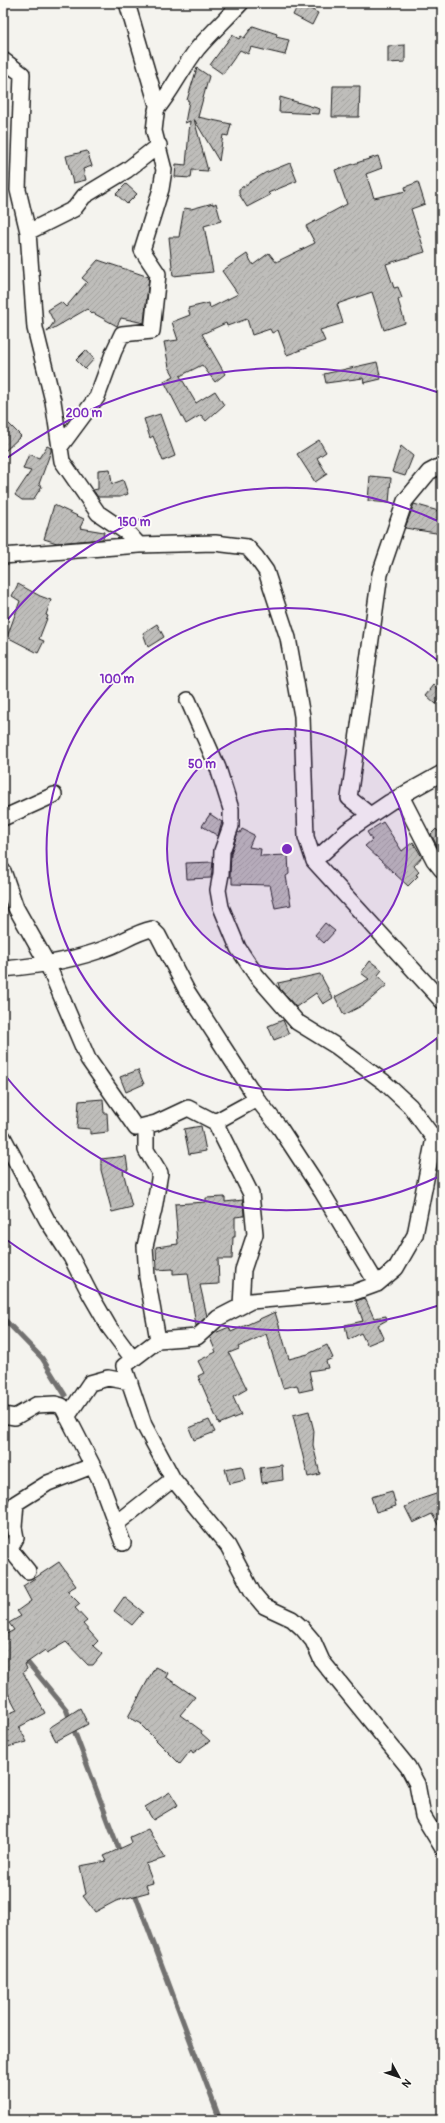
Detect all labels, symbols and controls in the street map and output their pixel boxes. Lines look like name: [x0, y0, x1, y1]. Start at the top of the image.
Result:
text: 200 m: [66, 406, 103, 421]
text: 150 m: [118, 515, 151, 530]
text: 100 m: [100, 672, 135, 687]
text: 50 m: [188, 757, 216, 772]
centre of rings: [280, 842, 294, 856]
north arrow: [379, 2057, 419, 2097]
text: N: [399, 2076, 414, 2091]

